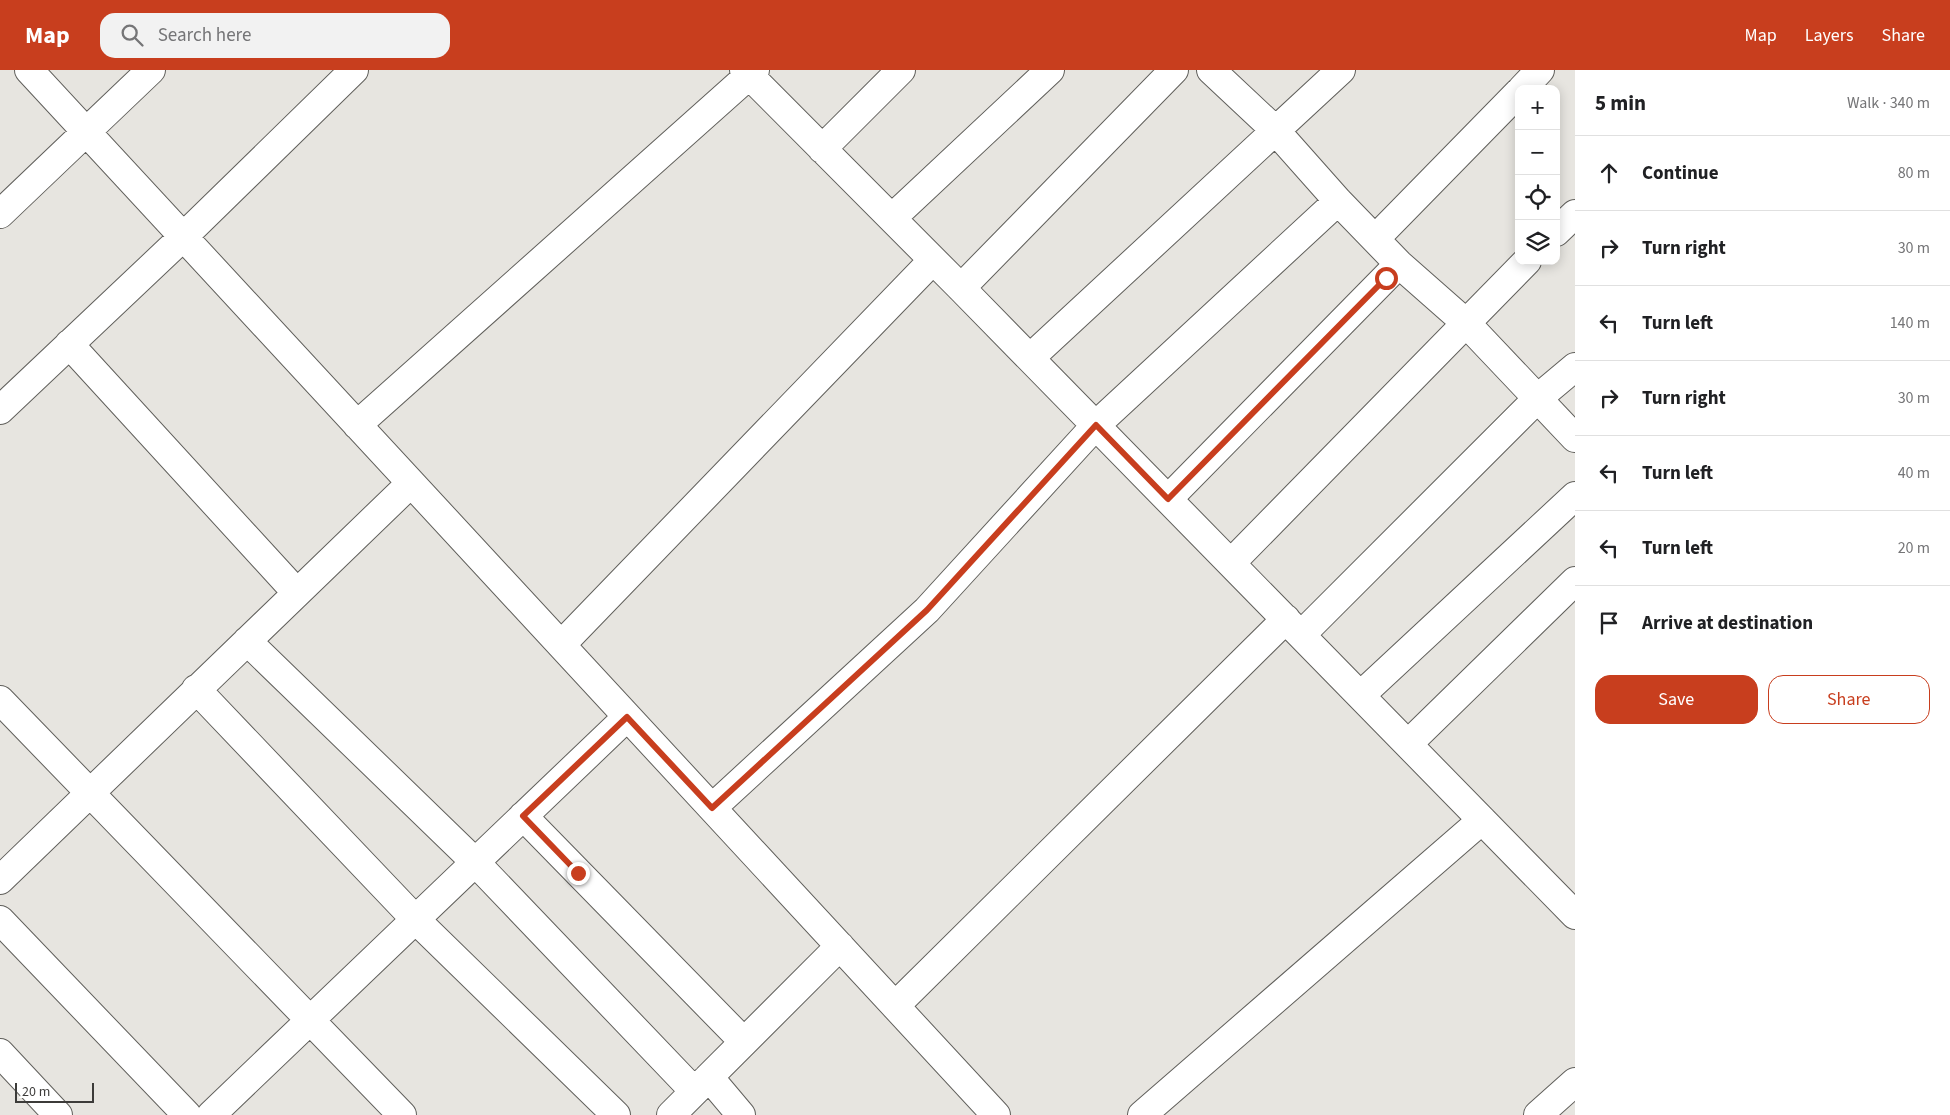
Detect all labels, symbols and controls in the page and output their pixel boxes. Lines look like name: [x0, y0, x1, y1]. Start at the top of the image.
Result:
search box: [100, 13, 450, 58]
text: Map: [25, 18, 70, 53]
icon: search: [118, 21, 146, 49]
text: Search here: [158, 22, 251, 49]
text: Map: [1745, 23, 1777, 48]
text: Layers: [1805, 23, 1854, 48]
text: Share: [1882, 23, 1925, 48]
map controls: [1515, 85, 1560, 265]
button: +: [1515, 85, 1560, 130]
text: 5 min: [1595, 88, 1646, 118]
text: Walk · 340 m: [1847, 92, 1930, 114]
button: −: [1515, 130, 1560, 175]
icon: ahead: [1595, 159, 1623, 187]
text: Continue: [1642, 160, 1719, 187]
text: 80 m: [1898, 162, 1930, 184]
button: locate: [1515, 175, 1560, 220]
button: layers: [1515, 220, 1560, 265]
icon: right: [1595, 234, 1623, 262]
text: Turn right: [1642, 235, 1726, 262]
text: 30 m: [1898, 237, 1930, 259]
route start: [1375, 267, 1398, 290]
icon: left: [1595, 309, 1623, 337]
text: Turn left: [1642, 310, 1713, 337]
text: 140 m: [1890, 312, 1930, 334]
icon: right: [1595, 384, 1623, 412]
text: Turn right: [1642, 385, 1726, 412]
text: 30 m: [1898, 387, 1930, 409]
icon: left: [1595, 459, 1623, 487]
text: Turn left: [1642, 460, 1713, 487]
text: 40 m: [1898, 462, 1930, 484]
icon: left: [1595, 534, 1623, 562]
text: Turn left: [1642, 535, 1713, 562]
text: 20 m: [1898, 537, 1930, 559]
icon: arrive: [1595, 609, 1623, 637]
text: Arrive at destination: [1642, 610, 1813, 637]
button: Save: [1595, 675, 1758, 724]
button: Share: [1768, 675, 1930, 724]
route end: [567, 862, 590, 885]
scale bar: [15, 1080, 94, 1103]
text: 20 m: [22, 1082, 50, 1102]

